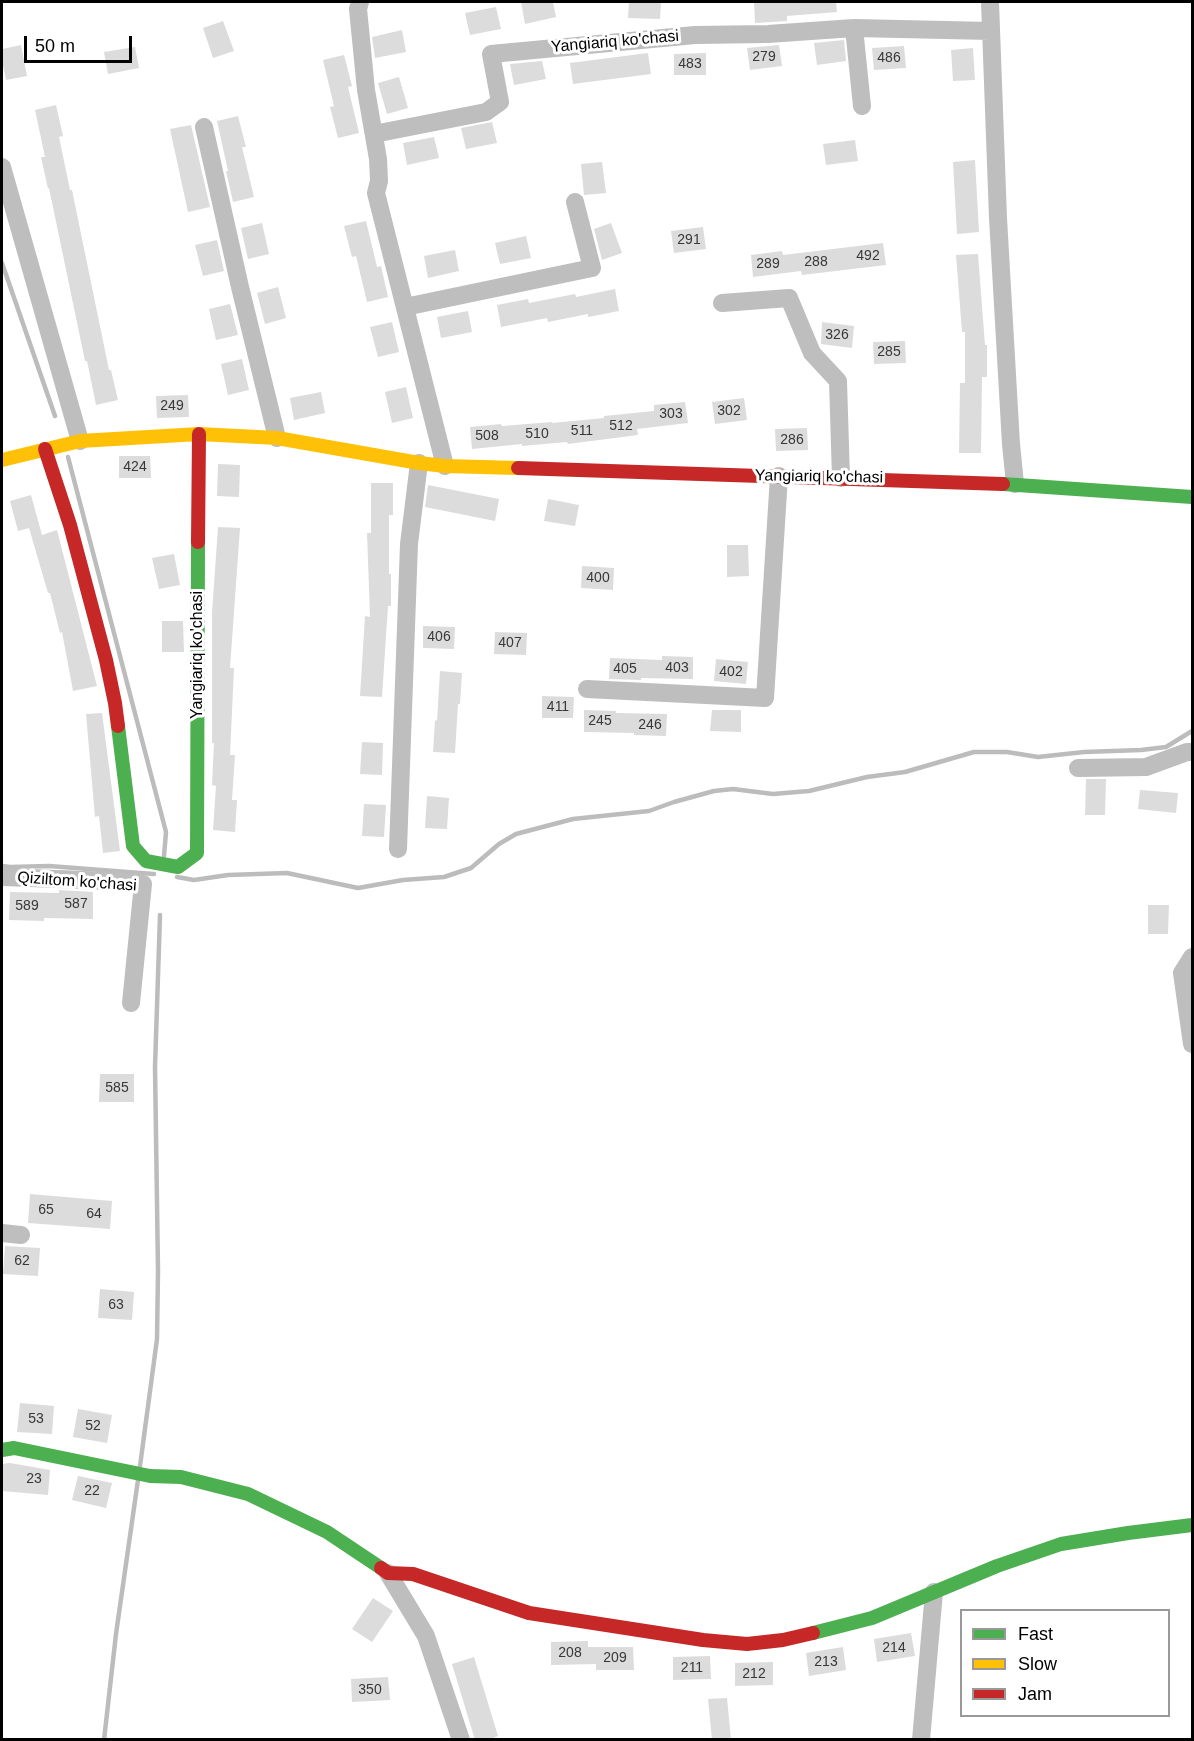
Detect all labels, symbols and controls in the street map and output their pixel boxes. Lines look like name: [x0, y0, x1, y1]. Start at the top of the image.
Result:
scale bar: [27, 24, 135, 62]
street label: Yangiariq ko'chasi: [550, 27, 680, 57]
text: 50 m: [35, 36, 75, 56]
house number: 279: [752, 49, 776, 65]
house number: 486: [877, 50, 901, 66]
house number: 483: [678, 56, 702, 72]
house number: 291: [677, 232, 701, 248]
house number: 492: [856, 248, 880, 264]
house number: 288: [804, 254, 828, 270]
house number: 289: [756, 256, 780, 272]
house number: 326: [825, 327, 849, 343]
house number: 285: [877, 344, 901, 360]
house number: 249: [160, 398, 184, 414]
house number: 302: [717, 403, 741, 419]
house number: 303: [659, 406, 683, 422]
house number: 512: [609, 418, 633, 434]
house number: 511: [571, 423, 593, 439]
house number: 510: [525, 426, 549, 442]
house number: 508: [475, 428, 499, 444]
house number: 286: [780, 432, 804, 448]
house number: 424: [123, 459, 147, 475]
street label: Yangiariq ko'chasi: [755, 466, 883, 488]
house number: 400: [586, 570, 610, 586]
street label: Yangiariq ko'chasi: [188, 591, 208, 719]
house number: 406: [427, 629, 451, 645]
house number: 407: [498, 635, 522, 651]
house number: 403: [665, 660, 689, 676]
house number: 405: [613, 661, 637, 677]
house number: 402: [719, 664, 743, 680]
house number: 411: [547, 699, 569, 715]
house number: 245: [588, 713, 612, 729]
house number: 246: [638, 717, 662, 733]
street label: Qiziltom ko'chasi: [17, 868, 137, 896]
house number: 587: [64, 896, 88, 912]
house number: 589: [15, 898, 39, 914]
house number: 585: [105, 1080, 129, 1096]
house number: 65: [38, 1202, 54, 1218]
house number: 64: [86, 1206, 102, 1222]
house number: 62: [14, 1253, 30, 1269]
house number: 63: [108, 1297, 124, 1313]
house number: 53: [28, 1411, 44, 1427]
house number: 52: [85, 1418, 101, 1434]
house number: 23: [26, 1471, 42, 1487]
house number: 22: [84, 1483, 100, 1499]
legend: [960, 1609, 1170, 1717]
text: Fast: [1018, 1624, 1053, 1644]
house number: 214: [882, 1640, 906, 1656]
house number: 208: [558, 1645, 582, 1661]
house number: 209: [603, 1650, 627, 1666]
house number: 213: [814, 1654, 838, 1670]
text: Slow: [1018, 1654, 1057, 1674]
house number: 211: [681, 1660, 703, 1676]
house number: 212: [742, 1666, 766, 1682]
house number: 350: [358, 1682, 382, 1698]
text: Jam: [1018, 1684, 1052, 1704]

